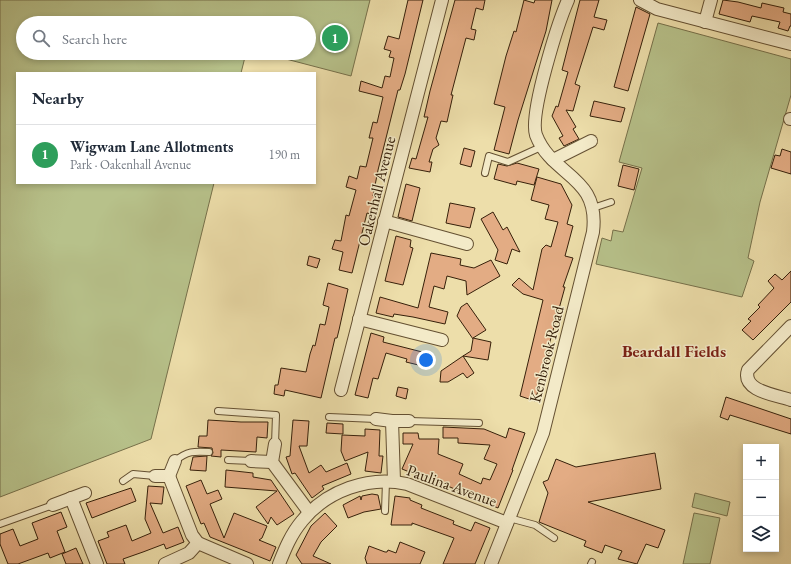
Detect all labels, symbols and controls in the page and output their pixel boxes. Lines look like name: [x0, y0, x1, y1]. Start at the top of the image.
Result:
search box: [16, 16, 316, 60]
pin: 1: [322, 23, 348, 53]
icon: search: [30, 27, 52, 49]
text: Search here: [62, 29, 127, 48]
text: Nearby: [32, 87, 84, 109]
street label: Oakenhall Avenue: [353, 134, 400, 248]
text: Wigwam Lane Allotments: [70, 137, 233, 156]
text: 1: [42, 146, 48, 163]
text: 190 m: [269, 146, 300, 163]
text: Park · Oakenhall Avenue: [70, 156, 191, 173]
street label: Kenbrook Road: [524, 303, 569, 405]
district label: Beardall Fields: [622, 340, 726, 362]
your location: [416, 350, 436, 370]
map controls: [743, 444, 779, 552]
button: +: [743, 444, 779, 480]
street label: Paulina Avenue: [404, 459, 500, 512]
button: −: [743, 480, 779, 516]
button: layers: [743, 516, 779, 552]

